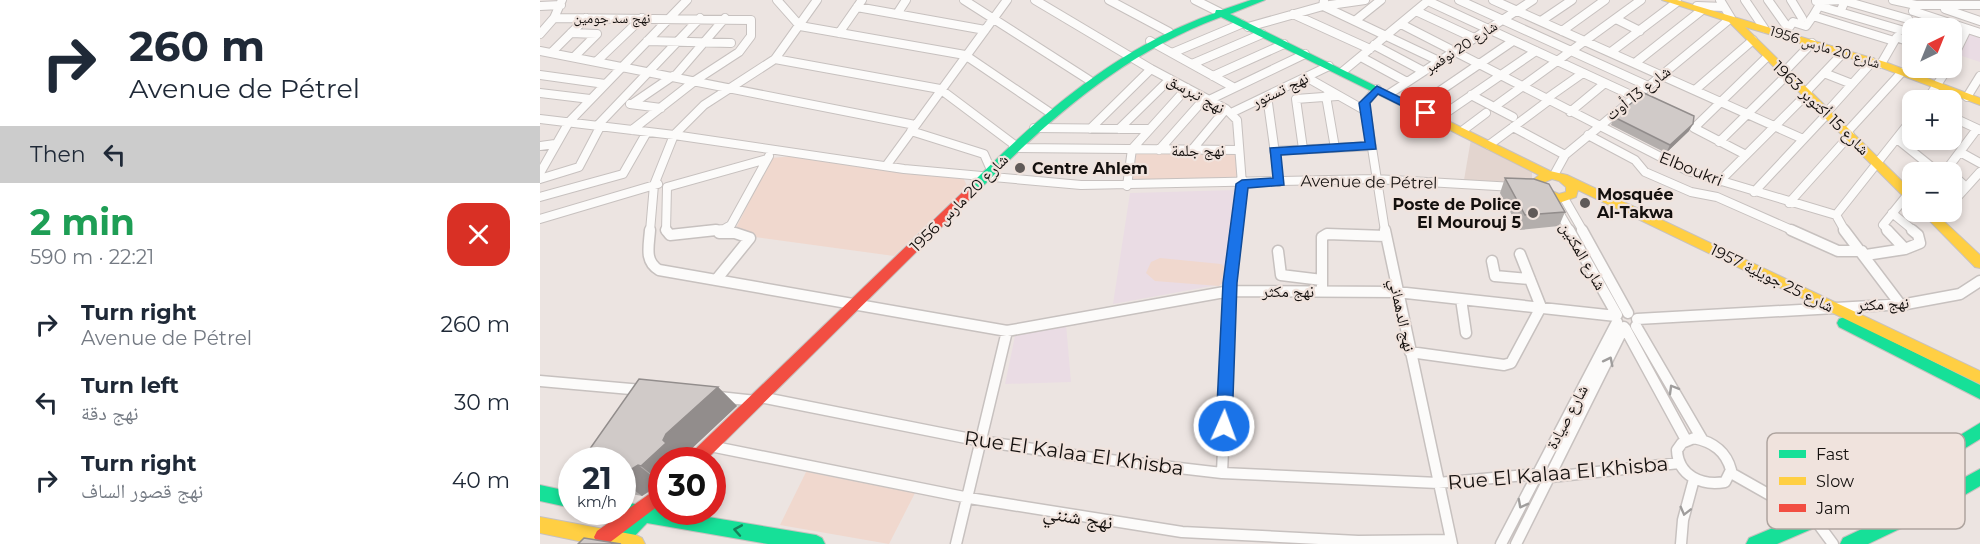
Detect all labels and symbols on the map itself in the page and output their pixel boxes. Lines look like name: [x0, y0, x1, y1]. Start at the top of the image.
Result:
street label: نهج سد جومين: [574, 9, 651, 28]
street label: شارع 20 نوفمبر: [1420, 17, 1501, 79]
north arrow: [1902, 18, 1962, 78]
street label: شارع 20 مارس 1956: [1767, 22, 1882, 73]
street label: شارع 15 أكتوبر 1963: [1768, 57, 1873, 160]
street label: شارع 13 أوت: [1602, 62, 1675, 125]
street label: نهج تستور: [1248, 68, 1312, 113]
street label: نهج تبرسق: [1163, 70, 1228, 118]
pin: [1400, 87, 1451, 138]
street label: نهج جلمة: [1171, 141, 1225, 161]
street label: Elboukri: [1657, 148, 1725, 190]
street label: شارع 20 مارس 1956: [906, 150, 1013, 257]
place label: Centre Ahlem: [1032, 159, 1148, 178]
marker: Centre Ahlem: [1013, 161, 1027, 175]
street label: Avenue de Pétrel: [1300, 171, 1438, 193]
place label: Mosquée Al-Takwa: [1596, 185, 1674, 222]
place label: Poste de Police El Mourouj 5: [1392, 195, 1521, 232]
marker: Mosquée Al-Takwa: [1578, 196, 1592, 210]
marker: Poste de Police El Mourouj 5: [1526, 206, 1540, 220]
street label: شارع المكنين: [1555, 219, 1610, 294]
street label: شارع 25 جويلية 1957: [1707, 240, 1837, 317]
street label: نهج الدهماني: [1382, 277, 1419, 354]
street label: نهج مكثر: [1261, 282, 1314, 302]
street label: نهج مكثر: [1855, 293, 1910, 316]
one-way arrow: [1602, 356, 1614, 367]
street label: شارع صيادة: [1542, 382, 1593, 453]
one-way arrow: [1668, 385, 1680, 395]
position arrow: [1192, 394, 1256, 458]
street label: Rue El Kalaa El Khisba: [963, 426, 1185, 480]
legend: [1767, 433, 1965, 529]
text: Fast: [1816, 445, 1850, 464]
speed limit sign: 30: [648, 447, 726, 525]
street label: Rue El Kalaa El Khisba: [1447, 451, 1669, 495]
text: Slow: [1816, 472, 1854, 491]
one-way arrow: [1518, 498, 1529, 508]
text: Jam: [1815, 499, 1850, 518]
street label: نهج شنني: [1041, 500, 1115, 538]
one-way arrow: [1680, 506, 1693, 516]
one-way arrow: [733, 524, 743, 537]

